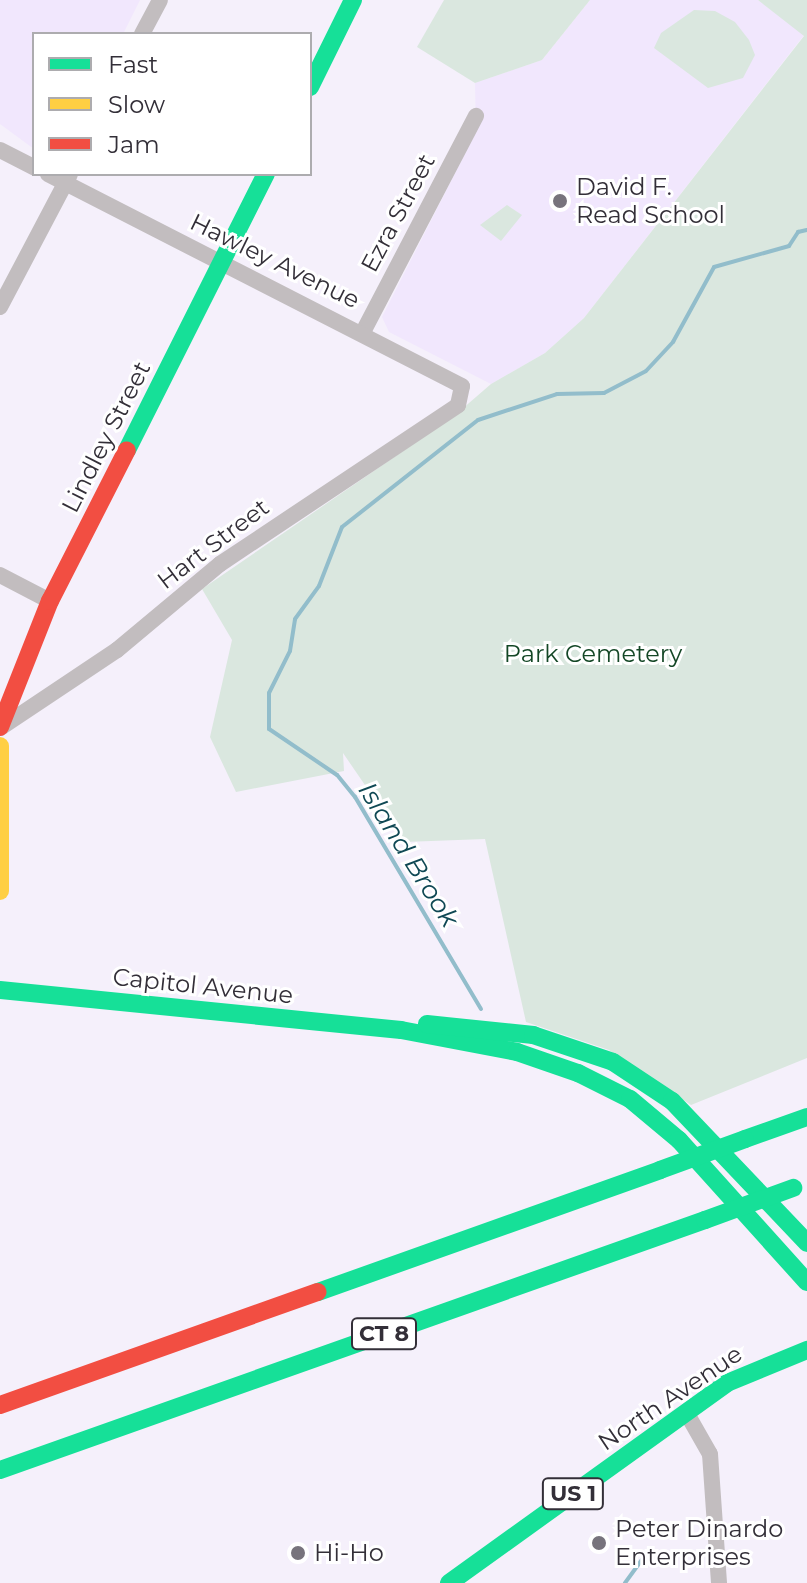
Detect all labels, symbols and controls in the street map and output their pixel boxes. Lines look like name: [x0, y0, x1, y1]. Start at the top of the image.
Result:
legend: [32, 32, 312, 176]
text: Fast: [108, 50, 158, 79]
text: Slow: [108, 90, 165, 119]
text: Jam: [108, 130, 160, 159]
street label: Ezra Street: [355, 149, 441, 277]
place label: David F. Read School: [576, 173, 725, 229]
marker: David F. Read School: [551, 192, 569, 210]
street label: Hawley Avenue: [185, 207, 365, 315]
street label: Lindley Street: [56, 357, 156, 517]
street label: Hart Street: [152, 493, 274, 595]
park label: Park Cemetery: [504, 640, 682, 668]
water label: Island Brook: [351, 777, 465, 933]
street label: Capitol Avenue: [111, 962, 295, 1010]
road number: CT 8: [350, 1316, 418, 1352]
street label: North Avenue: [593, 1339, 747, 1457]
road number: US 1: [541, 1476, 605, 1512]
place label: Peter Dinardo Enterprises: [615, 1515, 783, 1571]
marker: Peter Dinardo Enterprises: [590, 1534, 608, 1552]
place label: Hi-Ho: [314, 1539, 384, 1567]
marker: Hi-Ho: [289, 1544, 307, 1562]

